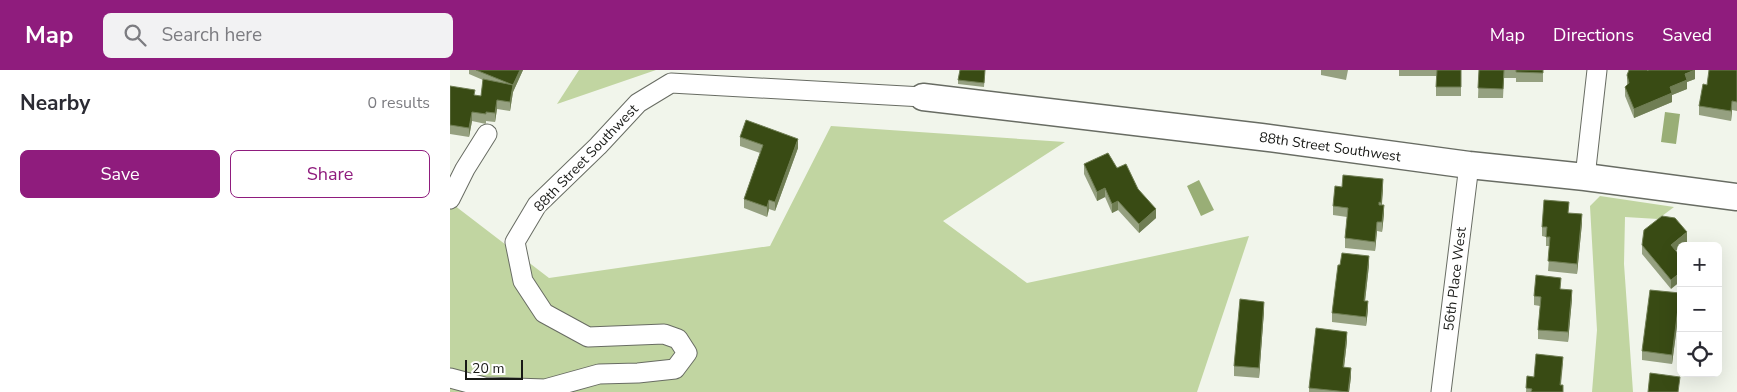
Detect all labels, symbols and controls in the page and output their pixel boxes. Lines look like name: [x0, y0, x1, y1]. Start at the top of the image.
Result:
search box: [103, 13, 453, 58]
text: Map: [25, 19, 73, 51]
icon: search: [121, 21, 149, 49]
text: Search here: [161, 22, 262, 48]
text: Map: [1490, 23, 1525, 47]
text: Directions: [1553, 23, 1634, 47]
text: Saved: [1662, 23, 1712, 47]
text: Nearby: [20, 89, 90, 117]
text: 0 results: [368, 92, 430, 114]
street label: 88th Street Southwest: [530, 100, 642, 216]
street label: 88th Street Southwest: [1258, 128, 1402, 166]
button: Save: [20, 150, 220, 198]
button: Share: [230, 150, 430, 198]
street label: 56th Place West: [1439, 226, 1471, 332]
map controls: [1677, 242, 1722, 377]
button: +: [1677, 242, 1722, 287]
button: −: [1677, 287, 1722, 332]
button: locate: [1677, 332, 1722, 377]
scale bar: [465, 357, 522, 380]
text: 20 m: [472, 359, 504, 378]

